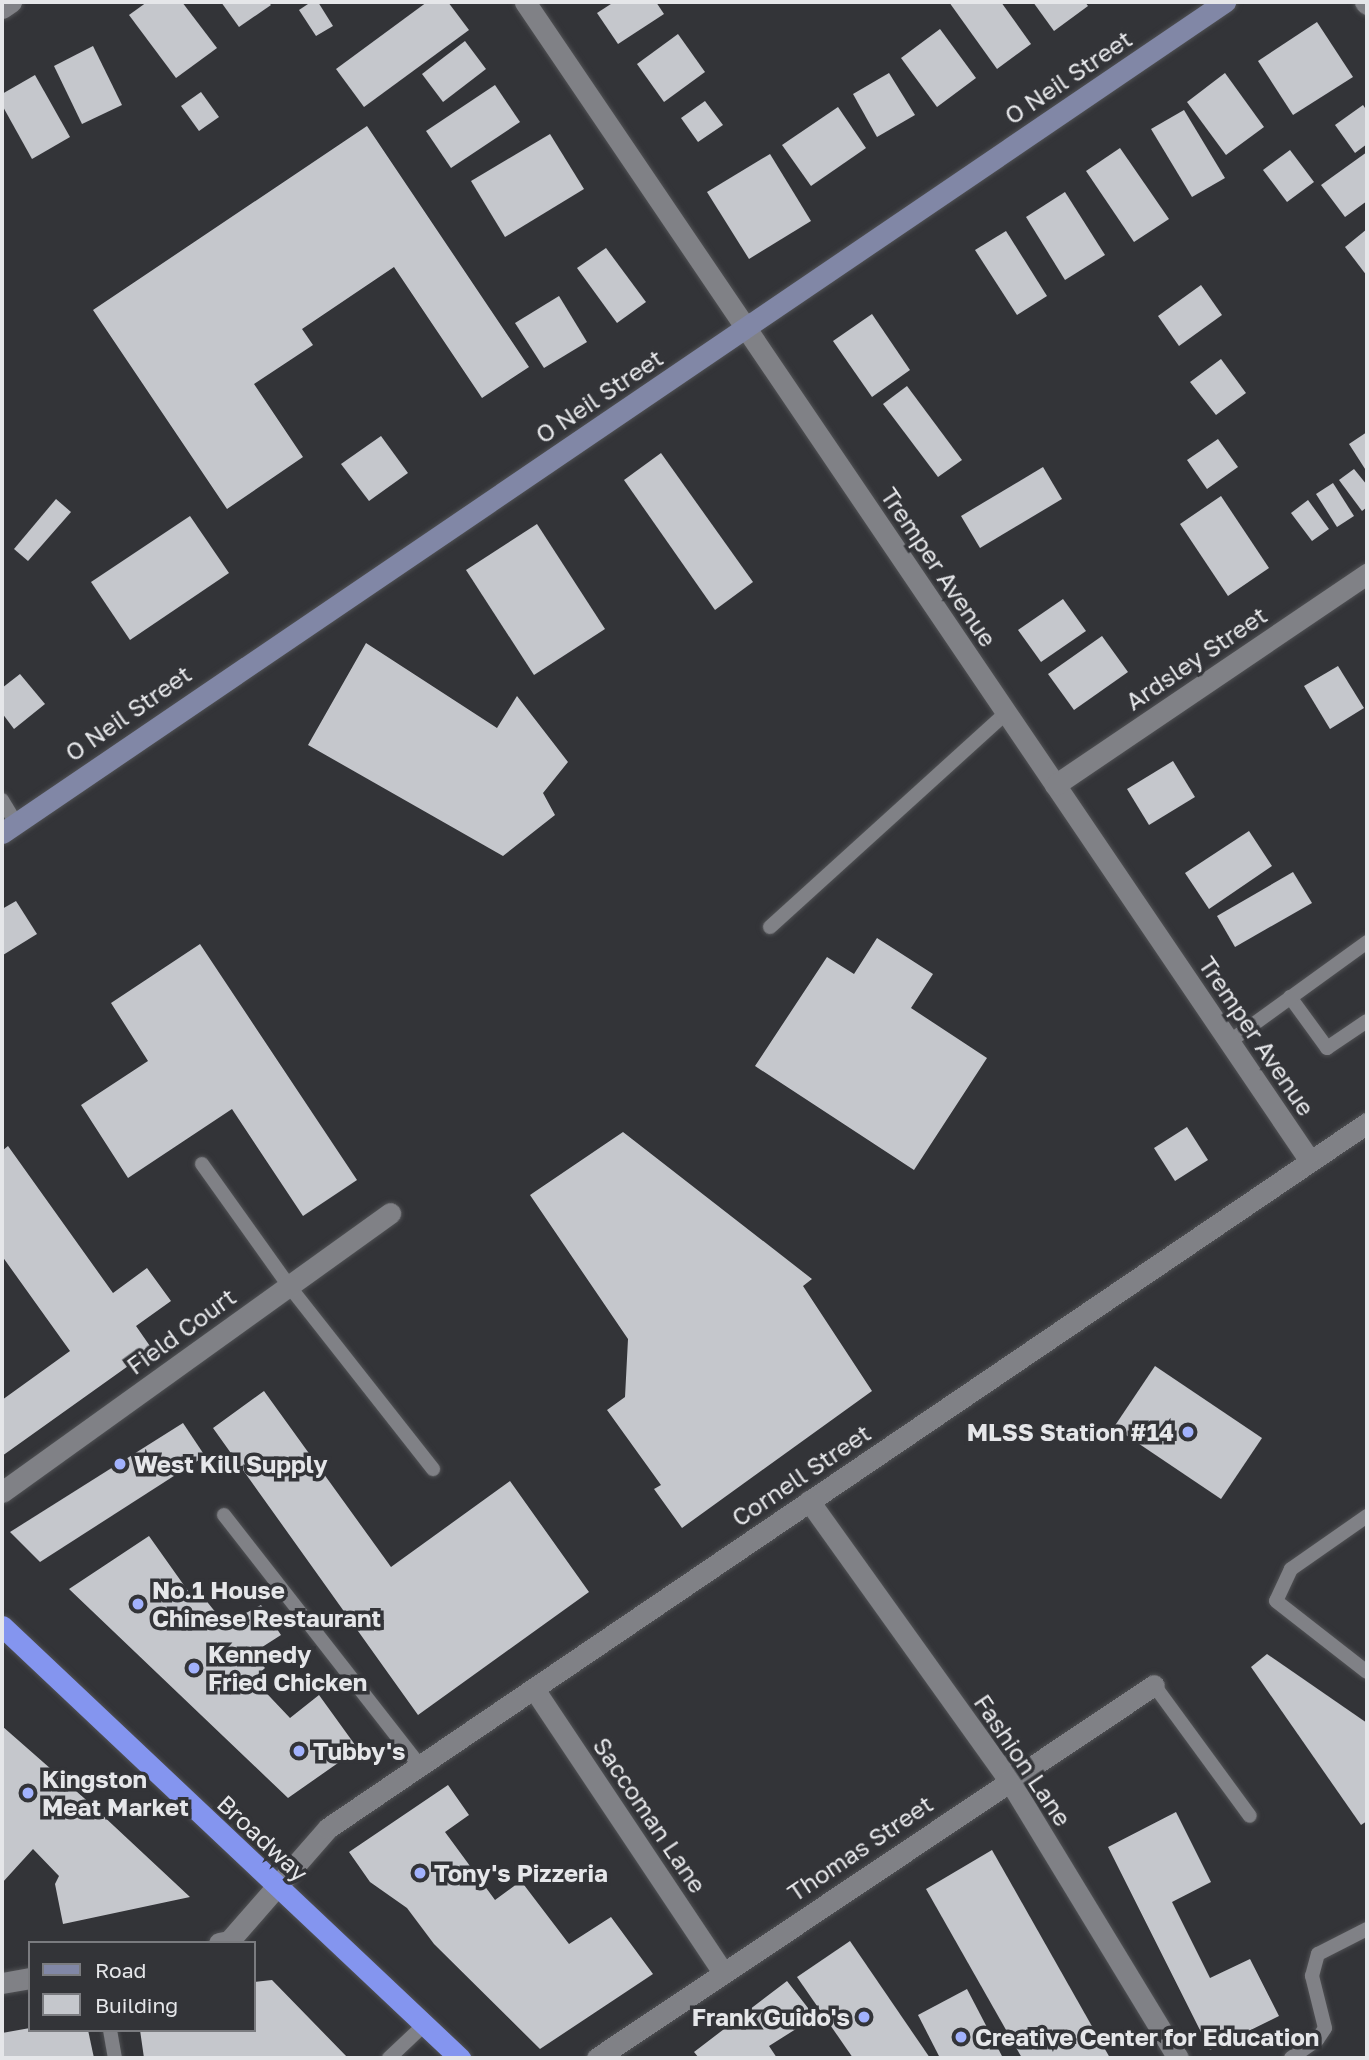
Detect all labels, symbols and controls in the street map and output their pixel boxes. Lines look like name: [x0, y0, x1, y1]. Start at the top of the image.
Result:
street label: O Neil Street: [999, 24, 1137, 130]
street label: O Neil Street: [530, 343, 668, 449]
street label: Tremper Avenue: [875, 482, 1003, 652]
street label: Ardsley Street: [1120, 600, 1272, 716]
street label: O Neil Street: [60, 659, 196, 767]
street label: Tremper Avenue: [1193, 951, 1321, 1121]
street label: Field Court: [121, 1282, 241, 1380]
street label: Cornell Street: [726, 1418, 876, 1532]
place label: MLSS Station #14: [967, 1418, 1174, 1446]
marker: MLSS Station #14: [1180, 1424, 1196, 1440]
place label: West Kill Supply: [134, 1450, 328, 1478]
marker: West Kill Supply: [112, 1456, 128, 1472]
place label: No.1 House Chinese Restaurant: [152, 1576, 381, 1632]
marker: No.1 House Chinese Restaurant: [130, 1596, 146, 1612]
place label: Kennedy Fried Chicken: [208, 1640, 367, 1696]
marker: Kennedy Fried Chicken: [186, 1660, 202, 1676]
street label: Fashion Lane: [968, 1689, 1078, 1831]
street label: Saccoman Lane: [587, 1732, 713, 1898]
place label: Tubby's: [313, 1737, 405, 1765]
marker: Tubby's: [291, 1743, 307, 1759]
place label: Kingston Meat Market: [42, 1765, 189, 1821]
marker: Kingston Meat Market: [20, 1785, 36, 1801]
street label: Broadway: [212, 1789, 314, 1887]
street label: Thomas Street: [782, 1789, 938, 1907]
place label: Tony's Pizzeria: [434, 1859, 608, 1887]
marker: Tony's Pizzeria: [412, 1865, 428, 1881]
legend: [28, 1941, 256, 2032]
text: Road: [95, 1957, 146, 1983]
text: Building: [95, 1992, 178, 2018]
place label: Frank Guido's: [692, 2003, 850, 2031]
marker: Frank Guido's: [856, 2009, 872, 2025]
place label: Creative Center for Education: [975, 2023, 1319, 2051]
marker: Creative Center for Education: [953, 2029, 969, 2045]

